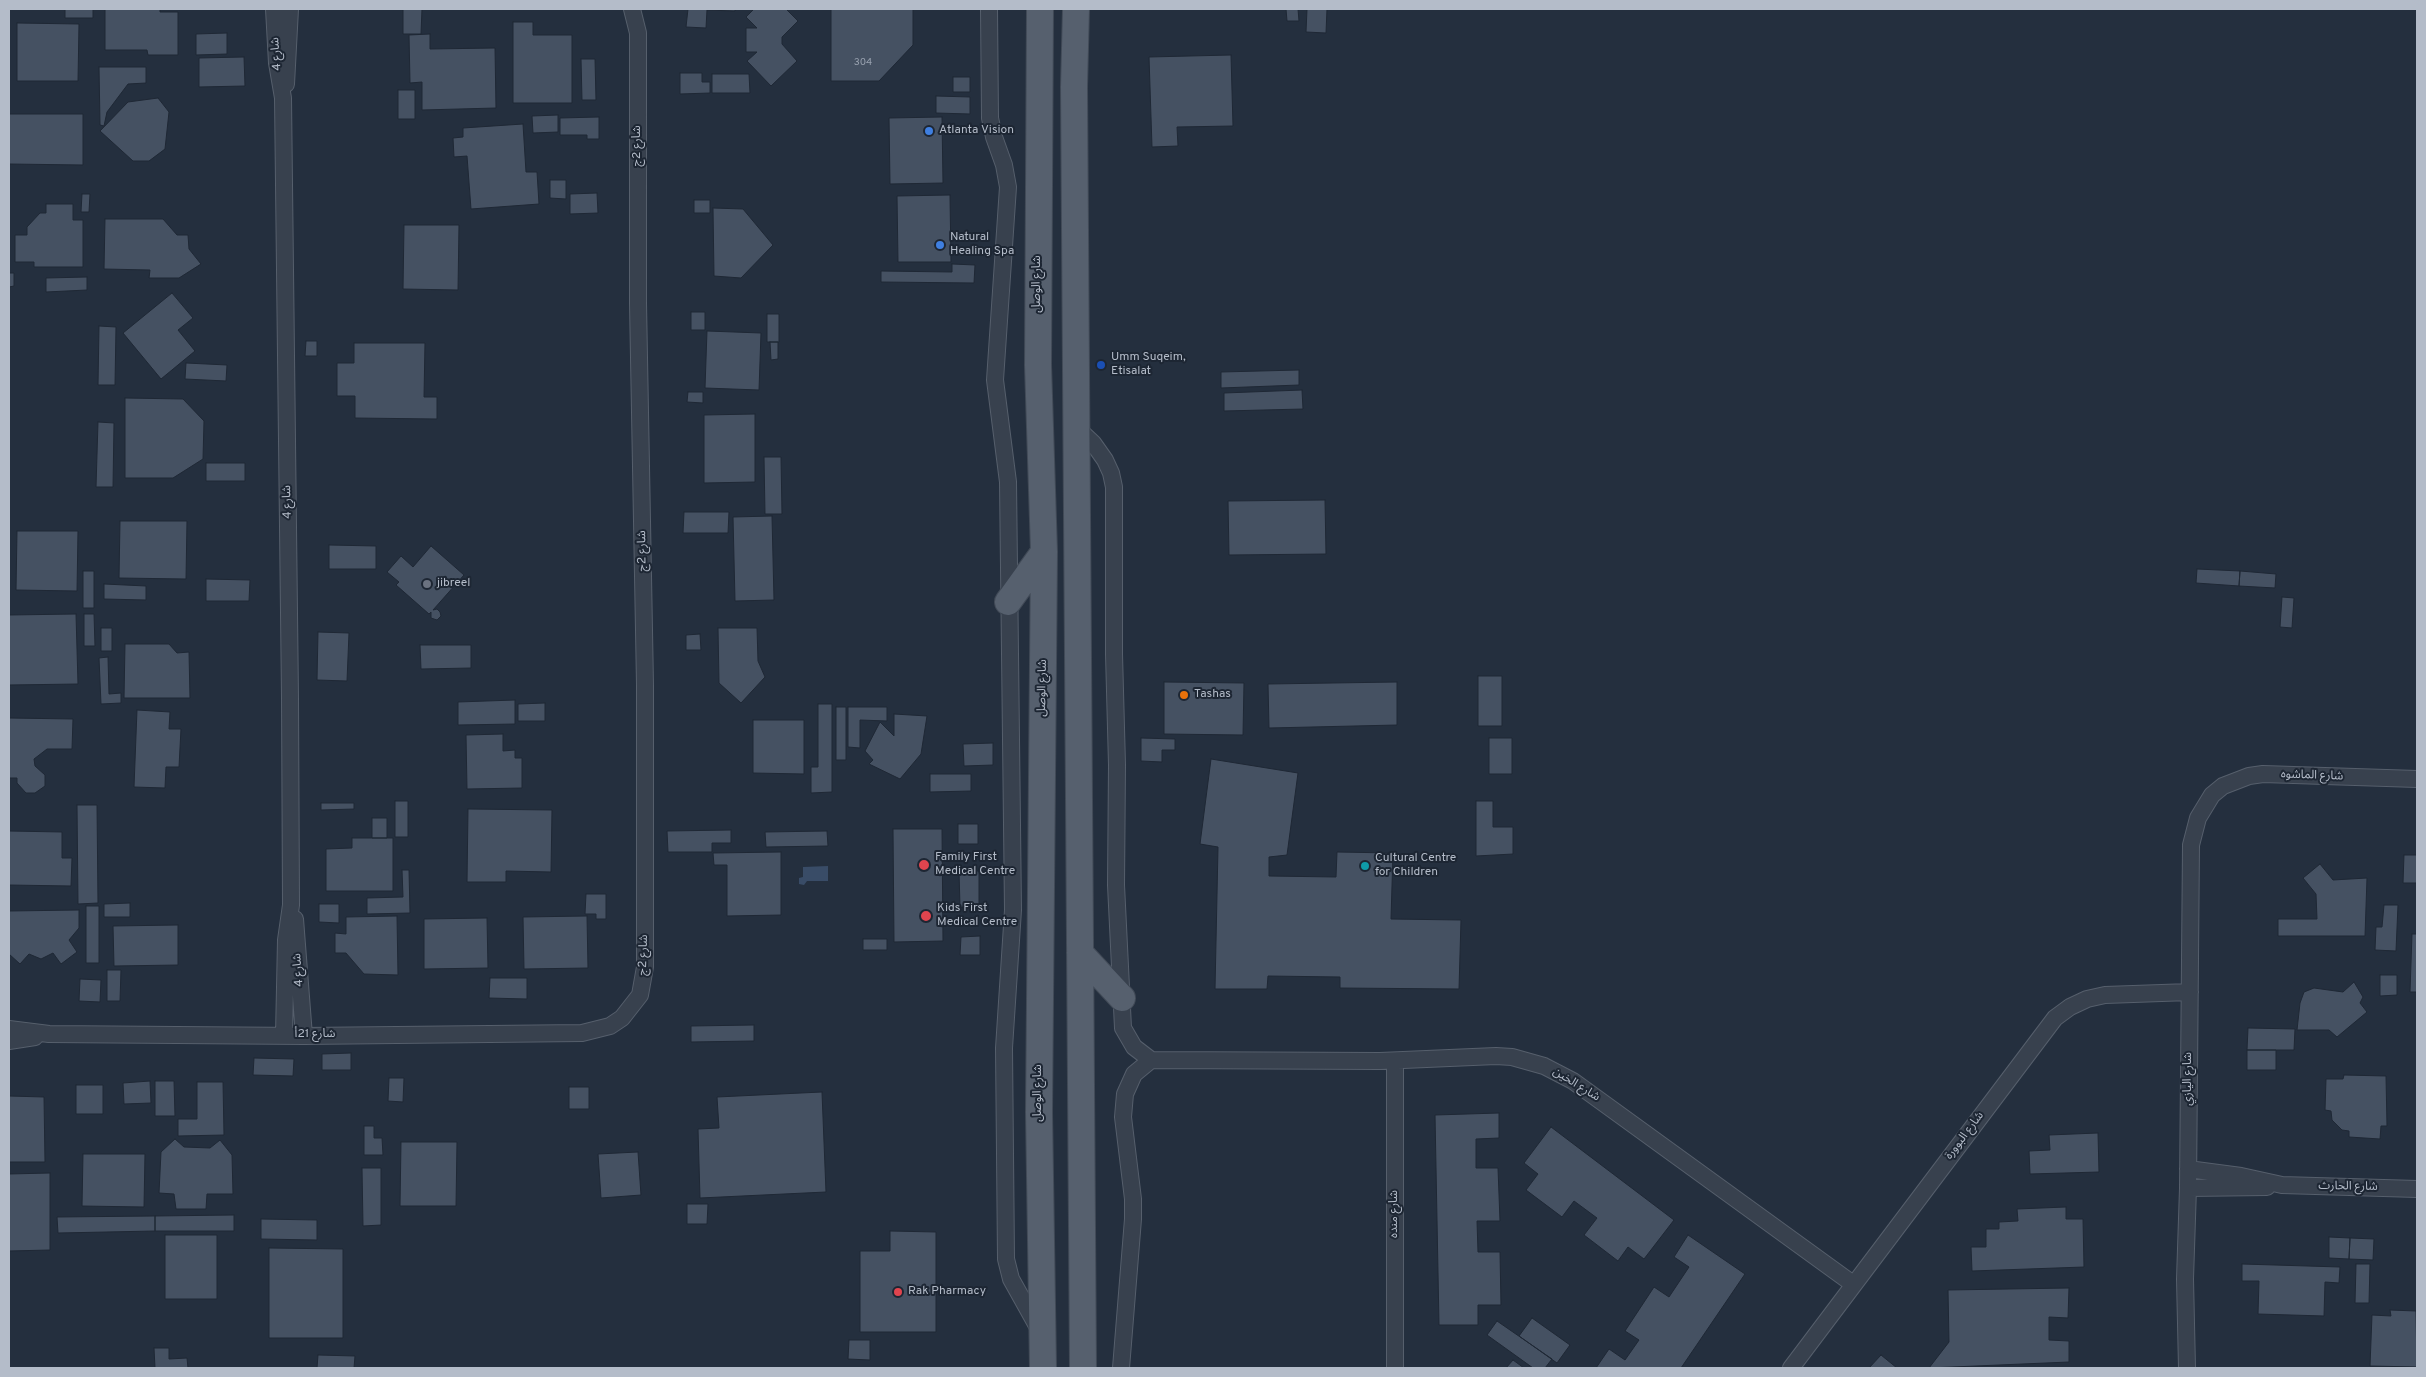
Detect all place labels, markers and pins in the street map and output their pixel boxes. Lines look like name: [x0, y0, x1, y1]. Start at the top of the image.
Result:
place label: Atlanta Vision: [939, 124, 1014, 138]
marker: Atlanta Vision: [923, 125, 935, 137]
place label: Natural Healing Spa: [950, 231, 1014, 259]
marker: Natural Healing Spa: [934, 239, 946, 251]
place label: Umm Suqeim, Etisalat: [1111, 351, 1186, 379]
marker: Umm Suqeim, Etisalat: [1095, 359, 1107, 371]
place label: jibreel: [437, 577, 470, 591]
marker: jibreel: [421, 578, 433, 590]
place label: Tashas: [1194, 688, 1231, 702]
marker: Tashas: [1178, 689, 1190, 701]
place label: Family First Medical Centre: [935, 851, 1015, 879]
place label: Cultural Centre for Children: [1375, 852, 1456, 880]
marker: Family First Medical Centre: [917, 858, 931, 872]
marker: Cultural Centre for Children: [1359, 860, 1371, 872]
place label: Kids First Medical Centre: [937, 902, 1017, 930]
marker: Kids First Medical Centre: [919, 909, 933, 923]
place label: Rak Pharmacy: [908, 1285, 986, 1299]
marker: Rak Pharmacy: [892, 1286, 904, 1298]

